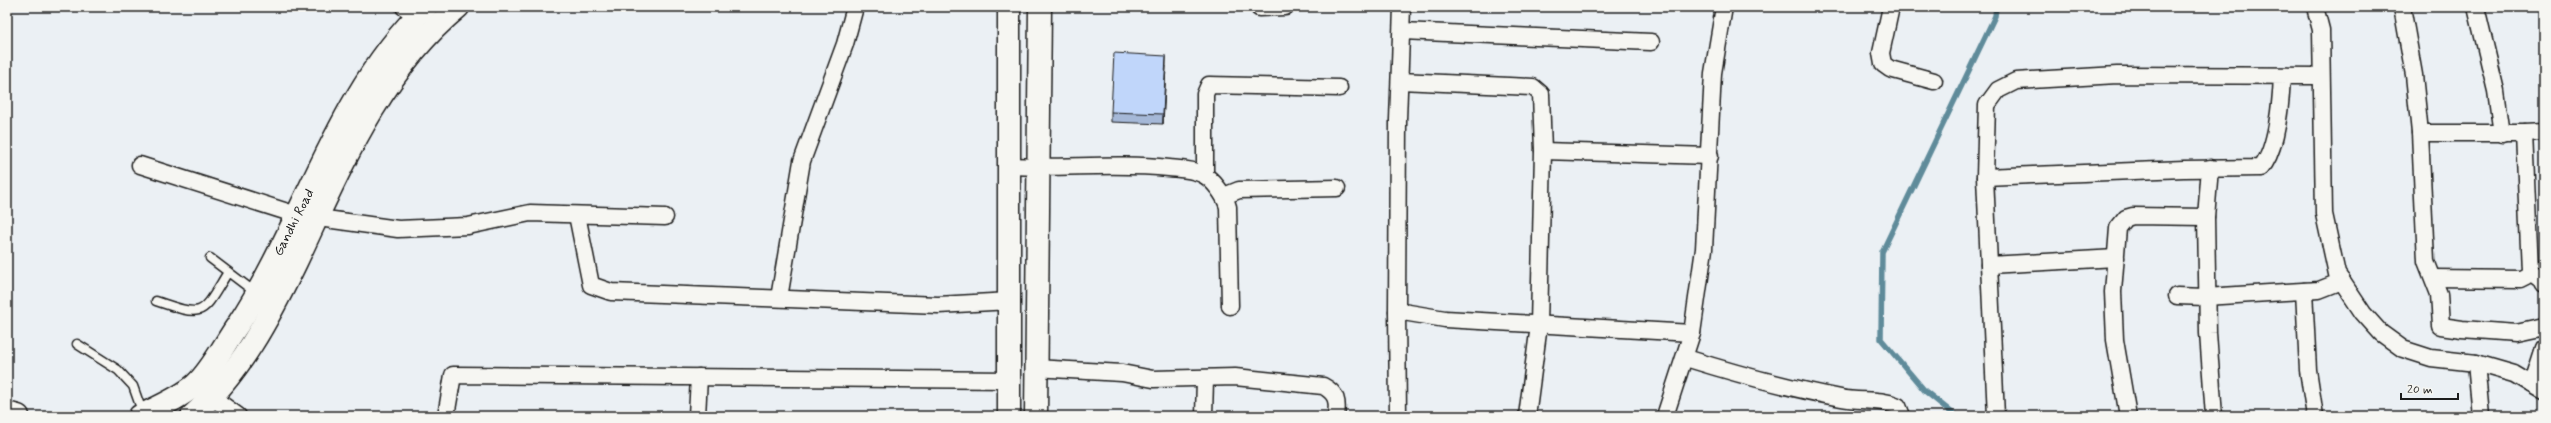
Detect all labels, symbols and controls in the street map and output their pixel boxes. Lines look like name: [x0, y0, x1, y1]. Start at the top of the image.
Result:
street label: Gandhi Road: [269, 186, 318, 259]
scale bar: [2401, 375, 2458, 401]
text: 20 m: [2407, 382, 2433, 398]

